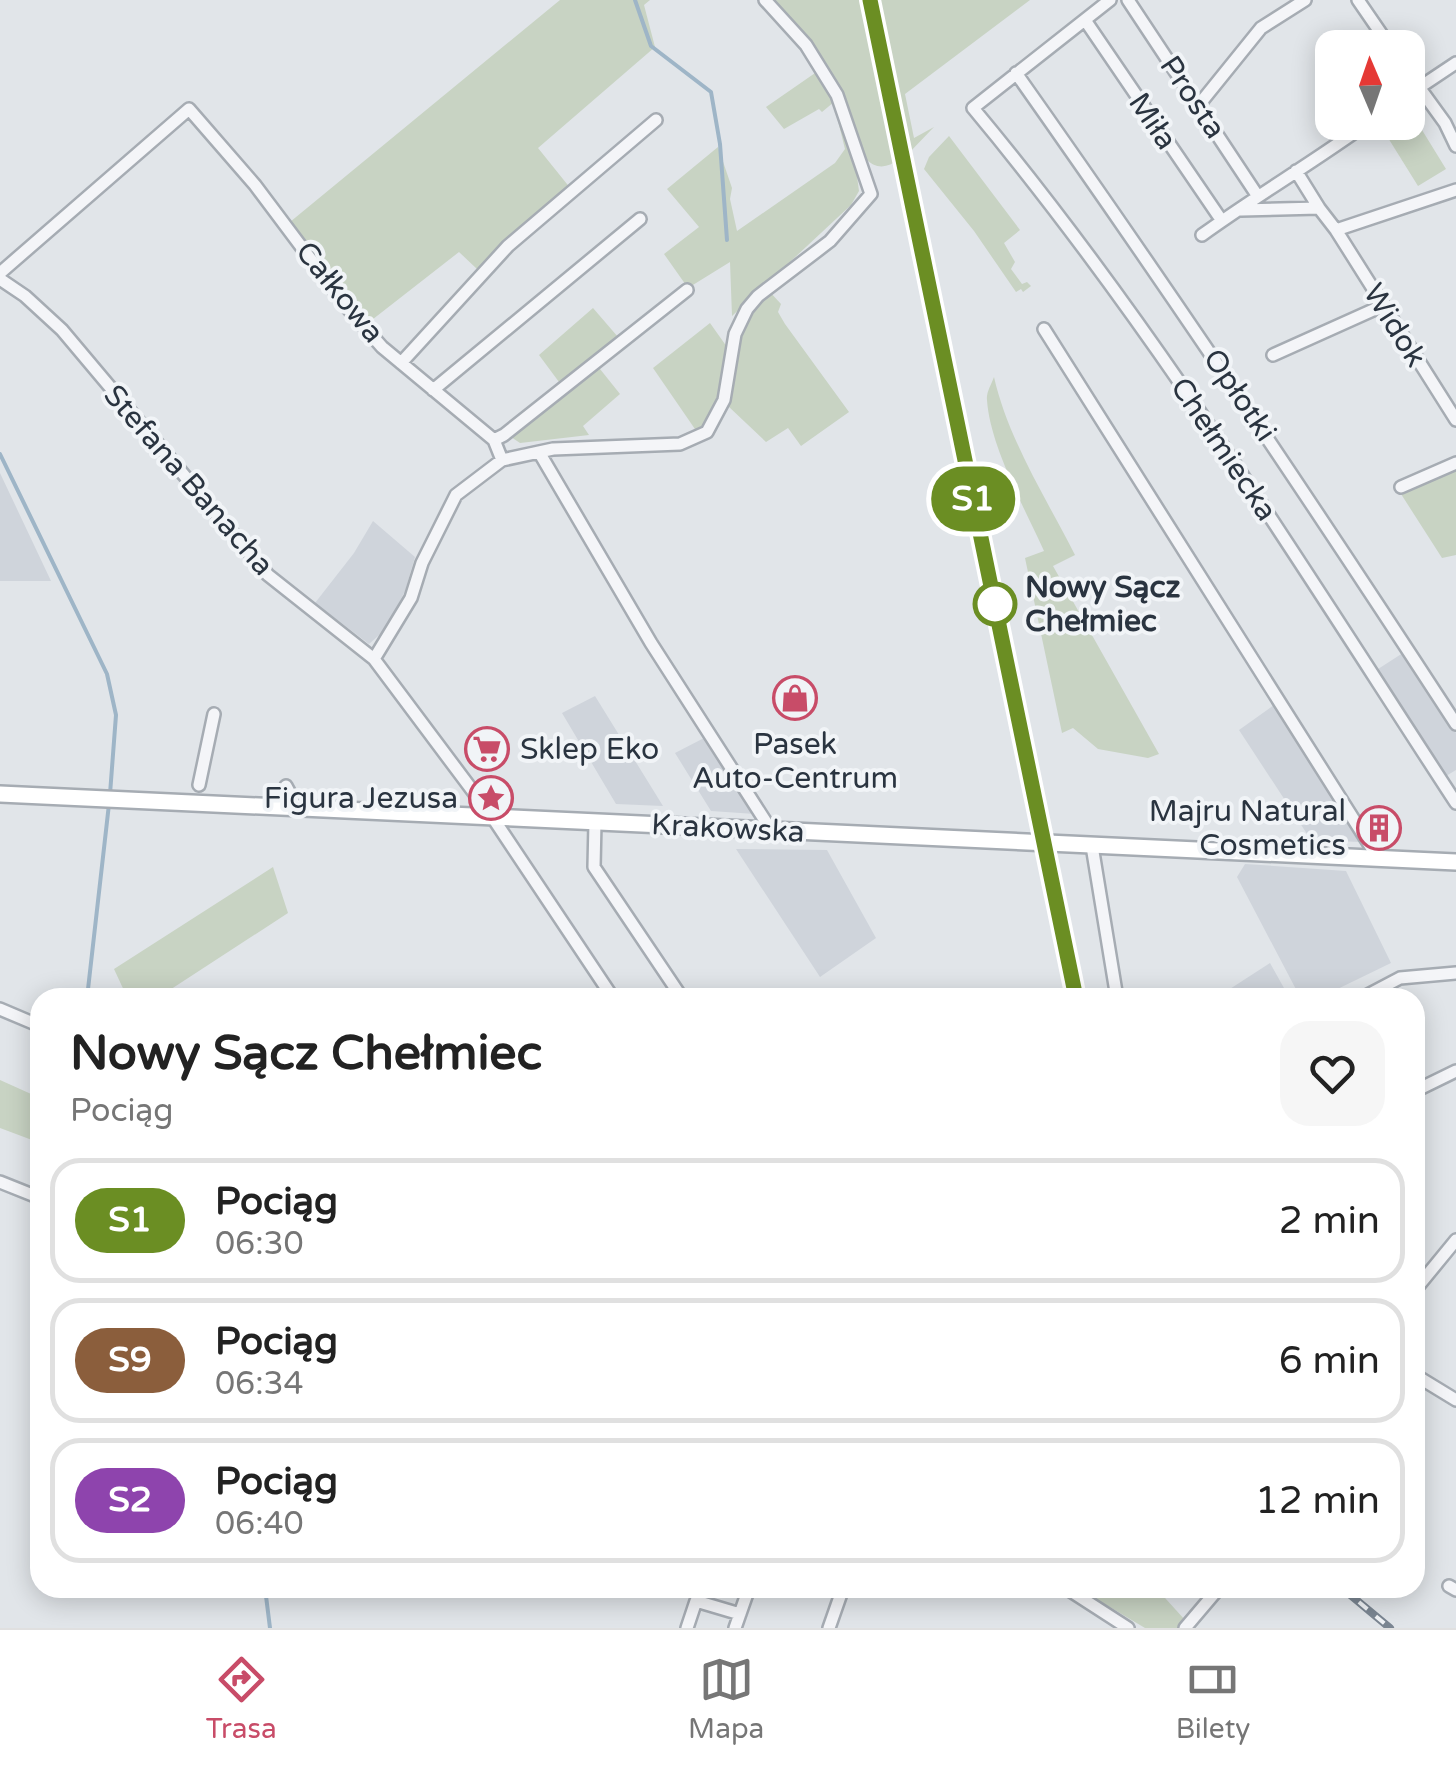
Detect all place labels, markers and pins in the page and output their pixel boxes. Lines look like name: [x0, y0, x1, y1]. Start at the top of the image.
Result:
place label: Nowy Sącz Chełmiec: [1025, 569, 1180, 640]
marker: Nowy Sącz Chełmiec: [974, 583, 1016, 625]
shop icon: Pasek Auto-Centrum: [772, 675, 818, 721]
supermarket icon: Sklep Eko: [464, 726, 510, 772]
place label: Pasek Auto-Centrum: [692, 726, 898, 797]
place label: Sklep Eko: [520, 731, 659, 768]
place icon: Figura Jezusa: [468, 775, 514, 821]
place label: Figura Jezusa: [264, 780, 458, 817]
place label: Majru Natural Cosmetics: [1149, 793, 1346, 864]
building icon: Majru Natural Cosmetics: [1356, 805, 1402, 851]

